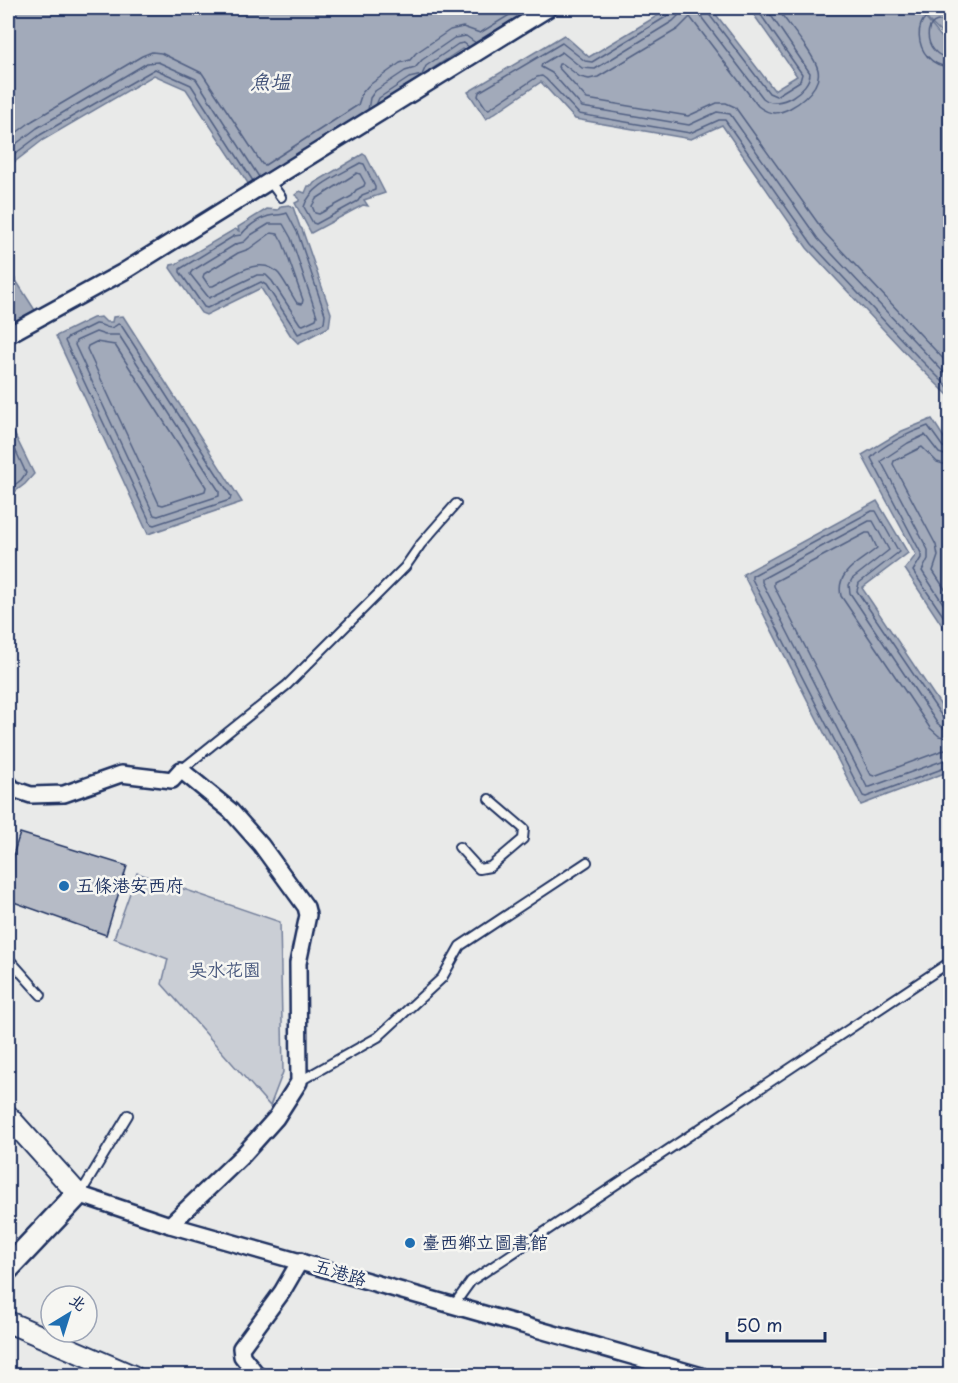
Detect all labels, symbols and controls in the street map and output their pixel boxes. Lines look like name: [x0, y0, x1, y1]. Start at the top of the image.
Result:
water label: 魚塭: [250, 66, 292, 96]
place label: 五條港安西府: [76, 871, 184, 898]
marker: 五條港安西府: [57, 879, 71, 893]
park label: 吳水花園: [189, 955, 261, 982]
place label: 臺西鄉立圖書館: [422, 1228, 548, 1255]
marker: 臺西鄉立圖書館: [403, 1236, 417, 1250]
street label: 五港路: [311, 1251, 370, 1292]
north arrow: [39, 1284, 99, 1344]
text: 北: [65, 1287, 93, 1316]
scale bar: [727, 1305, 824, 1343]
text: 50 m: [736, 1311, 783, 1338]

